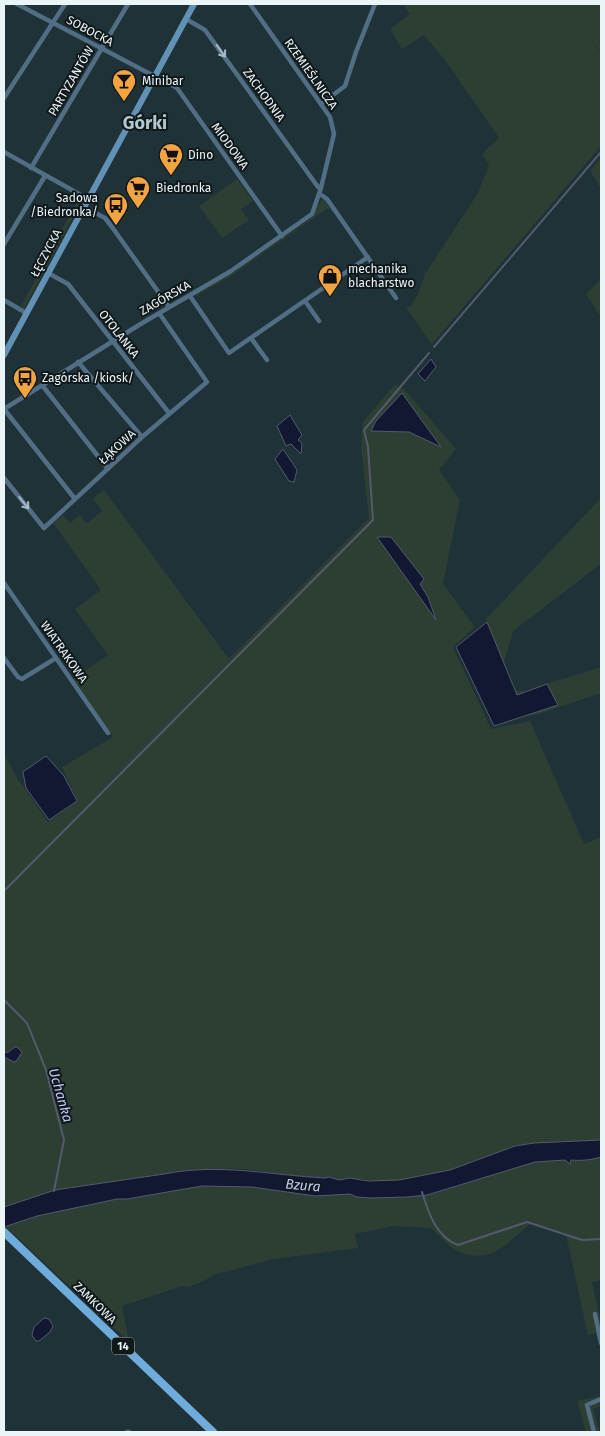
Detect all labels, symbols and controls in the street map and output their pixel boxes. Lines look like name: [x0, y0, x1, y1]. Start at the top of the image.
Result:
street label: SOBOCKA: [64, 13, 116, 49]
street label: RZEMIEŚLNICZA: [281, 35, 341, 112]
street label: PARTYZANTÓW: [45, 43, 97, 118]
one-way arrow: [215, 44, 226, 57]
street label: ZACHODNIA: [240, 66, 288, 125]
bar icon: Minibar: [111, 68, 137, 102]
place label: Minibar: [142, 74, 184, 88]
district label: Górki: [123, 112, 167, 134]
street label: MIODOWA: [208, 120, 252, 172]
supermarket icon: Dino: [158, 142, 184, 176]
place label: Dino: [188, 148, 213, 162]
supermarket icon: Biedronka: [125, 175, 151, 209]
place label: Biedronka: [156, 181, 211, 195]
place label: Sadowa /Biedronka/: [30, 191, 98, 219]
bus stop icon: Sadowa /Biedronka/: [103, 192, 129, 226]
street label: ŁĘCZYCKA: [28, 227, 64, 279]
place label: mechanika blacharstwo: [348, 262, 414, 290]
shop icon: mechanika blacharstwo: [317, 263, 343, 297]
street label: ZAGÓRSKA: [137, 277, 193, 318]
street label: OTOLANKA: [96, 307, 142, 361]
bus stop icon: Zagórska /kiosk/: [12, 365, 38, 399]
place label: Zagórska /kiosk/: [42, 371, 134, 385]
street label: ŁĄKOWA: [96, 426, 138, 467]
one-way arrow: [18, 496, 29, 509]
street label: WIATRAKOWA: [38, 618, 90, 686]
water label: Uchanka: [45, 1066, 76, 1124]
water label: Bzura: [285, 1175, 321, 1196]
street label: ZAMKOWA: [71, 1279, 120, 1327]
road number: 14: [112, 1338, 134, 1354]

